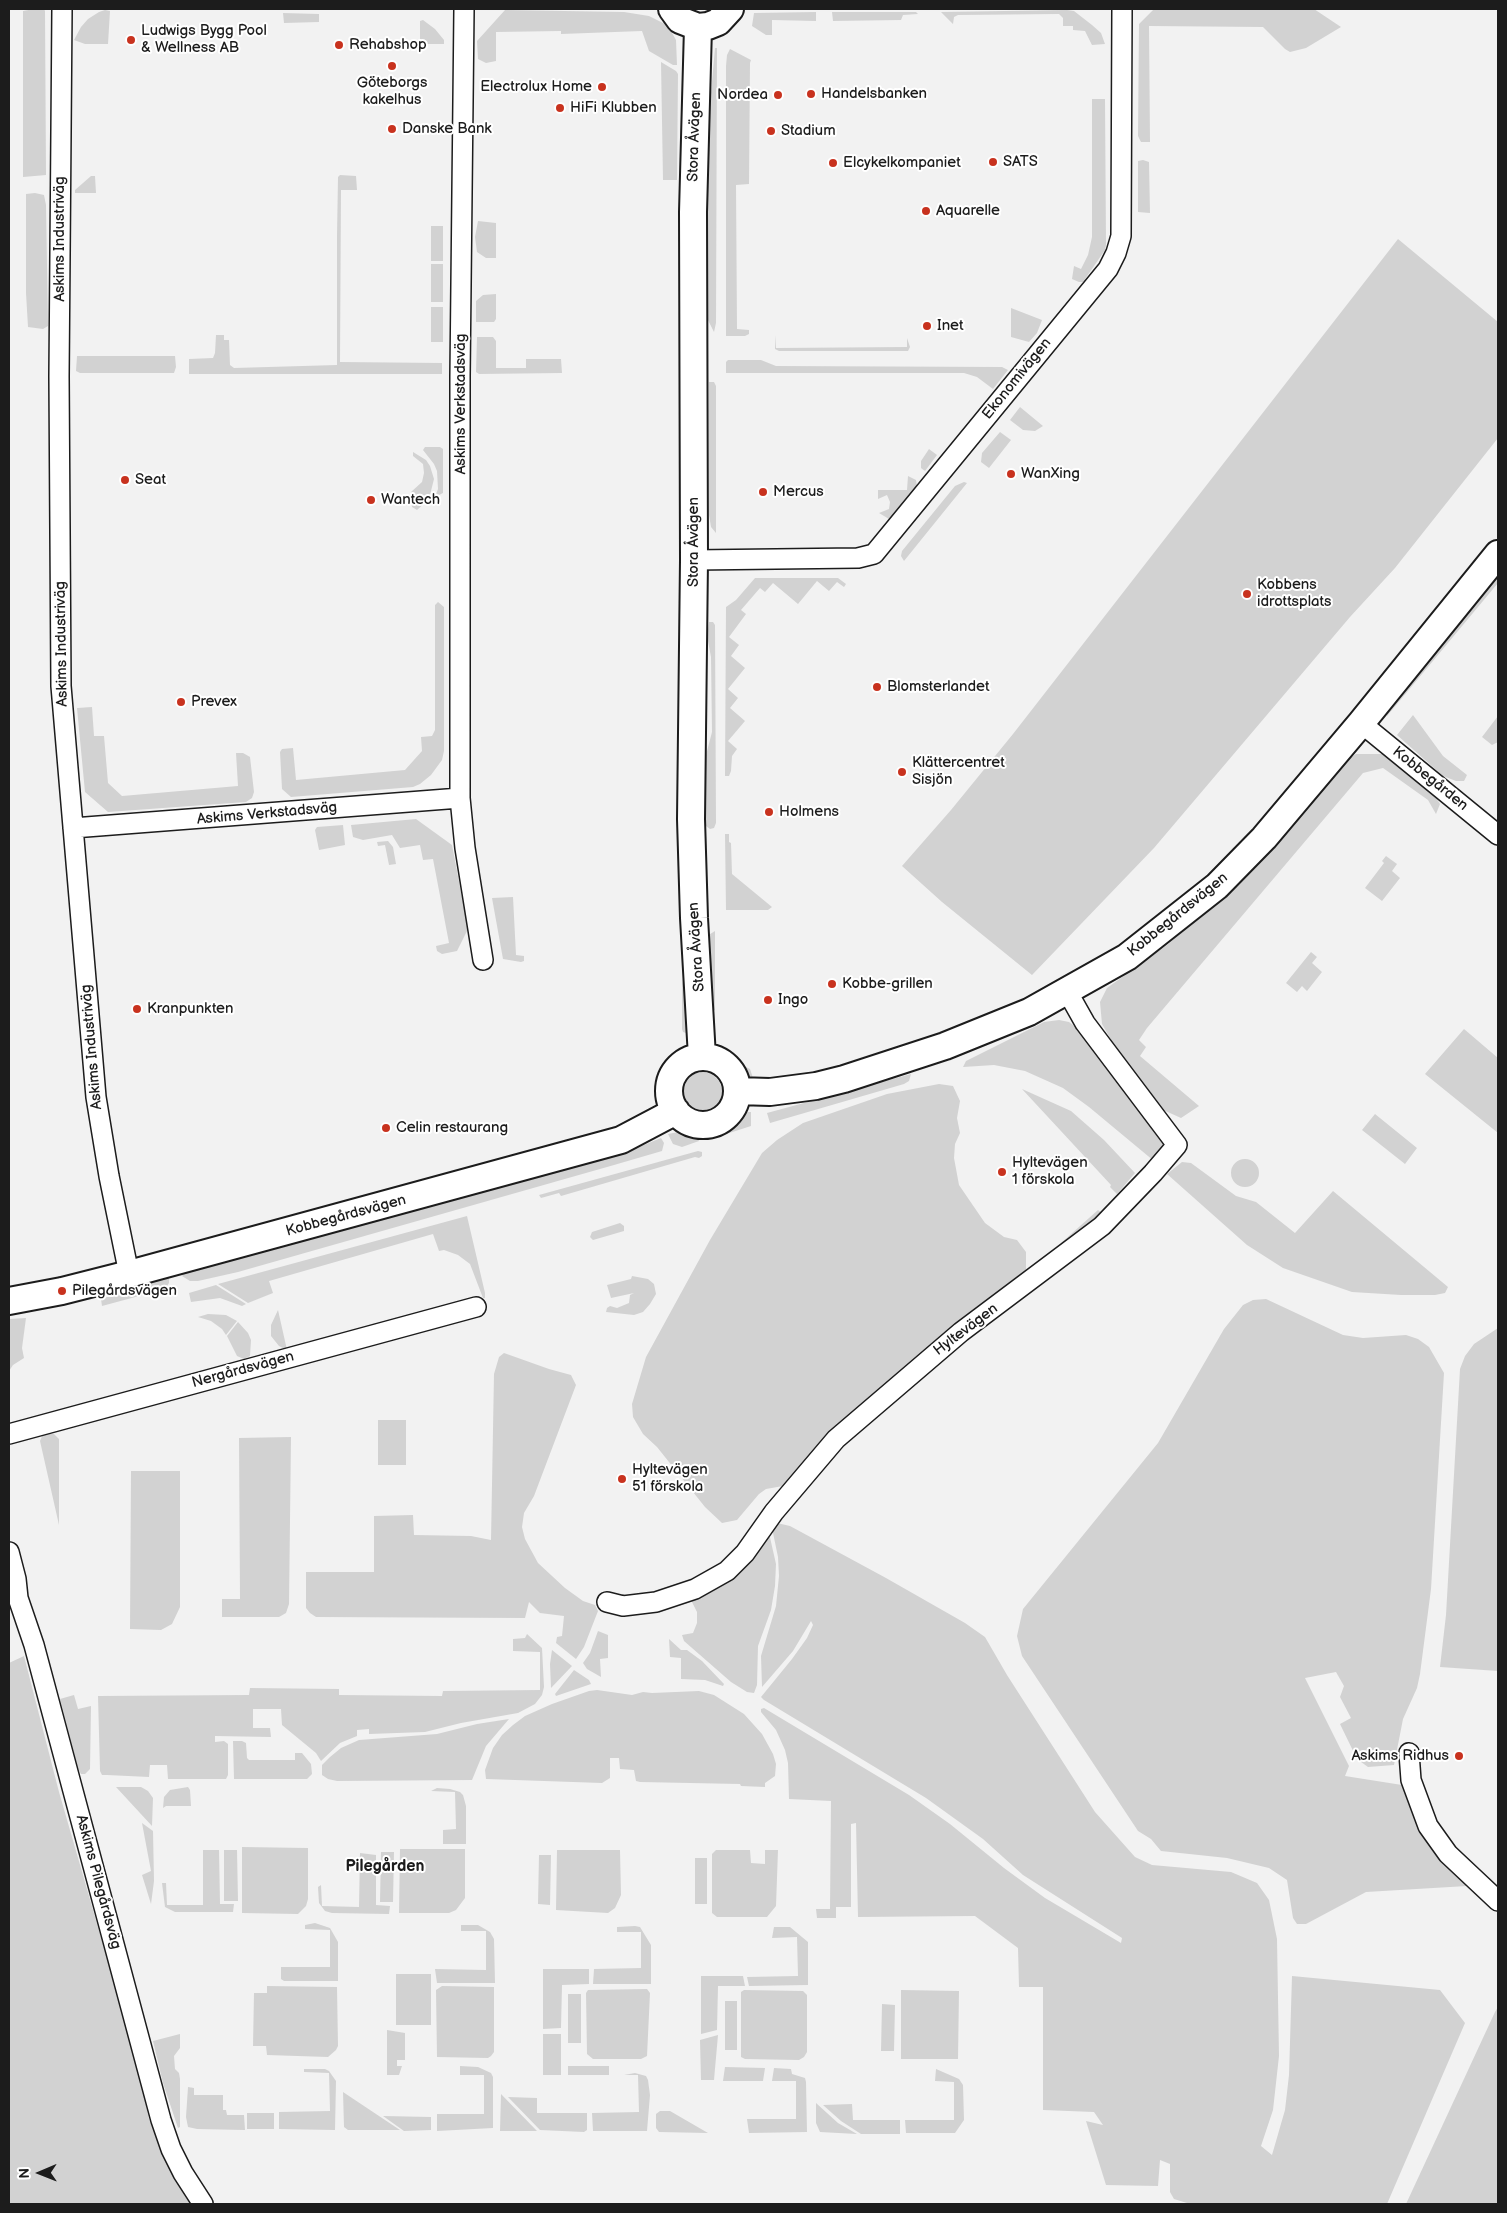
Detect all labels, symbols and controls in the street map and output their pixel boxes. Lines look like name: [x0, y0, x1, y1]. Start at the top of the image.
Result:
place label: Ludwigs Bygg Pool & Wellness AB: [141, 22, 267, 57]
marker: Ludwigs Bygg Pool & Wellness AB: [125, 34, 137, 46]
place label: Rehabshop: [349, 36, 427, 54]
marker: Rehabshop: [333, 39, 345, 51]
marker: Göteborgs kakelhus: [386, 60, 398, 72]
place label: Göteborgs kakelhus: [357, 74, 427, 109]
place label: Electrolux Home: [480, 78, 592, 96]
marker: Electrolux Home: [596, 81, 608, 93]
place label: Handelsbanken: [821, 85, 927, 103]
place label: Nordea: [717, 86, 768, 104]
marker: Handelsbanken: [805, 88, 817, 100]
marker: Nordea: [772, 89, 784, 101]
street label: Stora Åvägen: [684, 92, 706, 182]
place label: HiFi Klubben: [570, 99, 657, 117]
marker: HiFi Klubben: [554, 102, 566, 114]
place label: Danske Bank: [402, 120, 492, 138]
place label: Stadium: [781, 122, 836, 140]
marker: Danske Bank: [386, 123, 398, 135]
marker: Stadium: [765, 125, 777, 137]
place label: SATS: [1003, 153, 1038, 171]
place label: Elcykelkompaniet: [843, 154, 961, 172]
marker: SATS: [987, 156, 999, 168]
marker: Elcykelkompaniet: [827, 157, 839, 169]
street label: Askims Industriväg: [51, 176, 69, 302]
place label: Aquarelle: [936, 202, 1000, 220]
marker: Aquarelle: [920, 205, 932, 217]
place label: Inet: [937, 317, 964, 335]
marker: Inet: [921, 320, 933, 332]
street label: Askims Verkstadsväg: [452, 334, 470, 474]
street label: Ekonomivägen: [979, 335, 1055, 423]
place label: WanXing: [1021, 465, 1080, 483]
marker: WanXing: [1005, 468, 1017, 480]
place label: Seat: [135, 471, 166, 489]
marker: Seat: [119, 474, 131, 486]
place label: Mercus: [773, 483, 824, 501]
marker: Mercus: [757, 486, 769, 498]
place label: Wantech: [381, 491, 440, 509]
marker: Wantech: [365, 494, 377, 506]
street label: Stora Åvägen: [685, 497, 703, 587]
place label: Kobbens idrottsplats: [1257, 576, 1331, 611]
street label: Askims Industriväg: [52, 581, 72, 707]
marker: Kobbens idrottsplats: [1241, 588, 1253, 600]
place label: Blomsterlandet: [887, 678, 990, 696]
marker: Blomsterlandet: [871, 681, 883, 693]
place label: Prevex: [191, 693, 237, 711]
marker: Prevex: [175, 696, 187, 708]
street label: Kobbegården: [1389, 743, 1471, 815]
place label: Klättercentret Sisjön: [912, 754, 1005, 789]
marker: Klättercentret Sisjön: [896, 766, 908, 778]
street label: Askims Verkstadsväg: [196, 799, 338, 829]
place label: Holmens: [779, 803, 839, 821]
marker: Holmens: [763, 806, 775, 818]
street label: Kobbegårdsvägen: [1124, 869, 1232, 961]
street label: Stora Åvägen: [685, 902, 709, 992]
place label: Kobbe-grillen: [842, 975, 933, 993]
marker: Kobbe-grillen: [826, 978, 838, 990]
street label: Askims Industriväg: [78, 984, 106, 1110]
place label: Ingo: [778, 991, 808, 1009]
marker: Ingo: [762, 994, 774, 1006]
place label: Kranpunkten: [147, 1000, 233, 1018]
marker: Kranpunkten: [131, 1003, 143, 1015]
place label: Celin restaurang: [396, 1119, 508, 1137]
marker: Celin restaurang: [380, 1122, 392, 1134]
place label: Hyltevägen 1 förskola: [1012, 1154, 1088, 1189]
marker: Hyltevägen 1 förskola: [996, 1166, 1008, 1178]
street label: Kobbegårdsvägen: [284, 1191, 408, 1241]
place label: Pilegårdsvägen: [72, 1282, 177, 1300]
marker: Pilegårdsvägen: [56, 1285, 68, 1297]
street label: Hyltevägen: [930, 1300, 1002, 1360]
street label: Nergårdsvägen: [190, 1348, 296, 1392]
place label: Hyltevägen 51 förskola: [632, 1461, 708, 1496]
marker: Hyltevägen 51 förskola: [616, 1473, 628, 1485]
place label: Askims Ridhus: [1351, 1747, 1449, 1765]
marker: Askims Ridhus: [1453, 1750, 1465, 1762]
street label: Askims Pilegårdsväg: [71, 1813, 125, 1951]
district label: Pilegården: [346, 1857, 424, 1877]
north arrow: [15, 2148, 65, 2198]
text: N: [16, 2168, 33, 2179]

